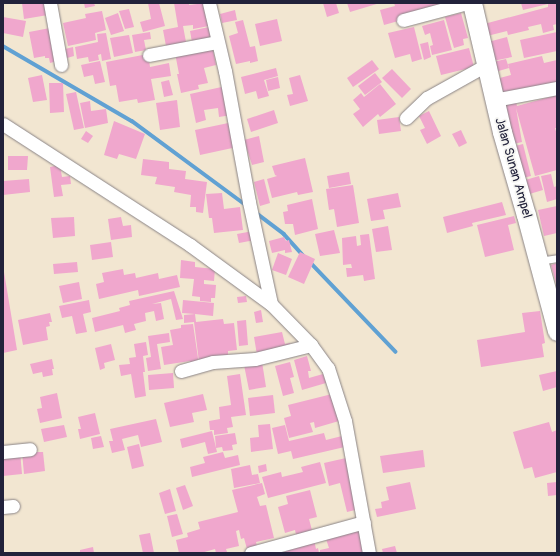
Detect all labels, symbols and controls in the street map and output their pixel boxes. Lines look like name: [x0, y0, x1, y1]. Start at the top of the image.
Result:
street label: Jalan Sunan Ampel: [491, 116, 535, 220]

